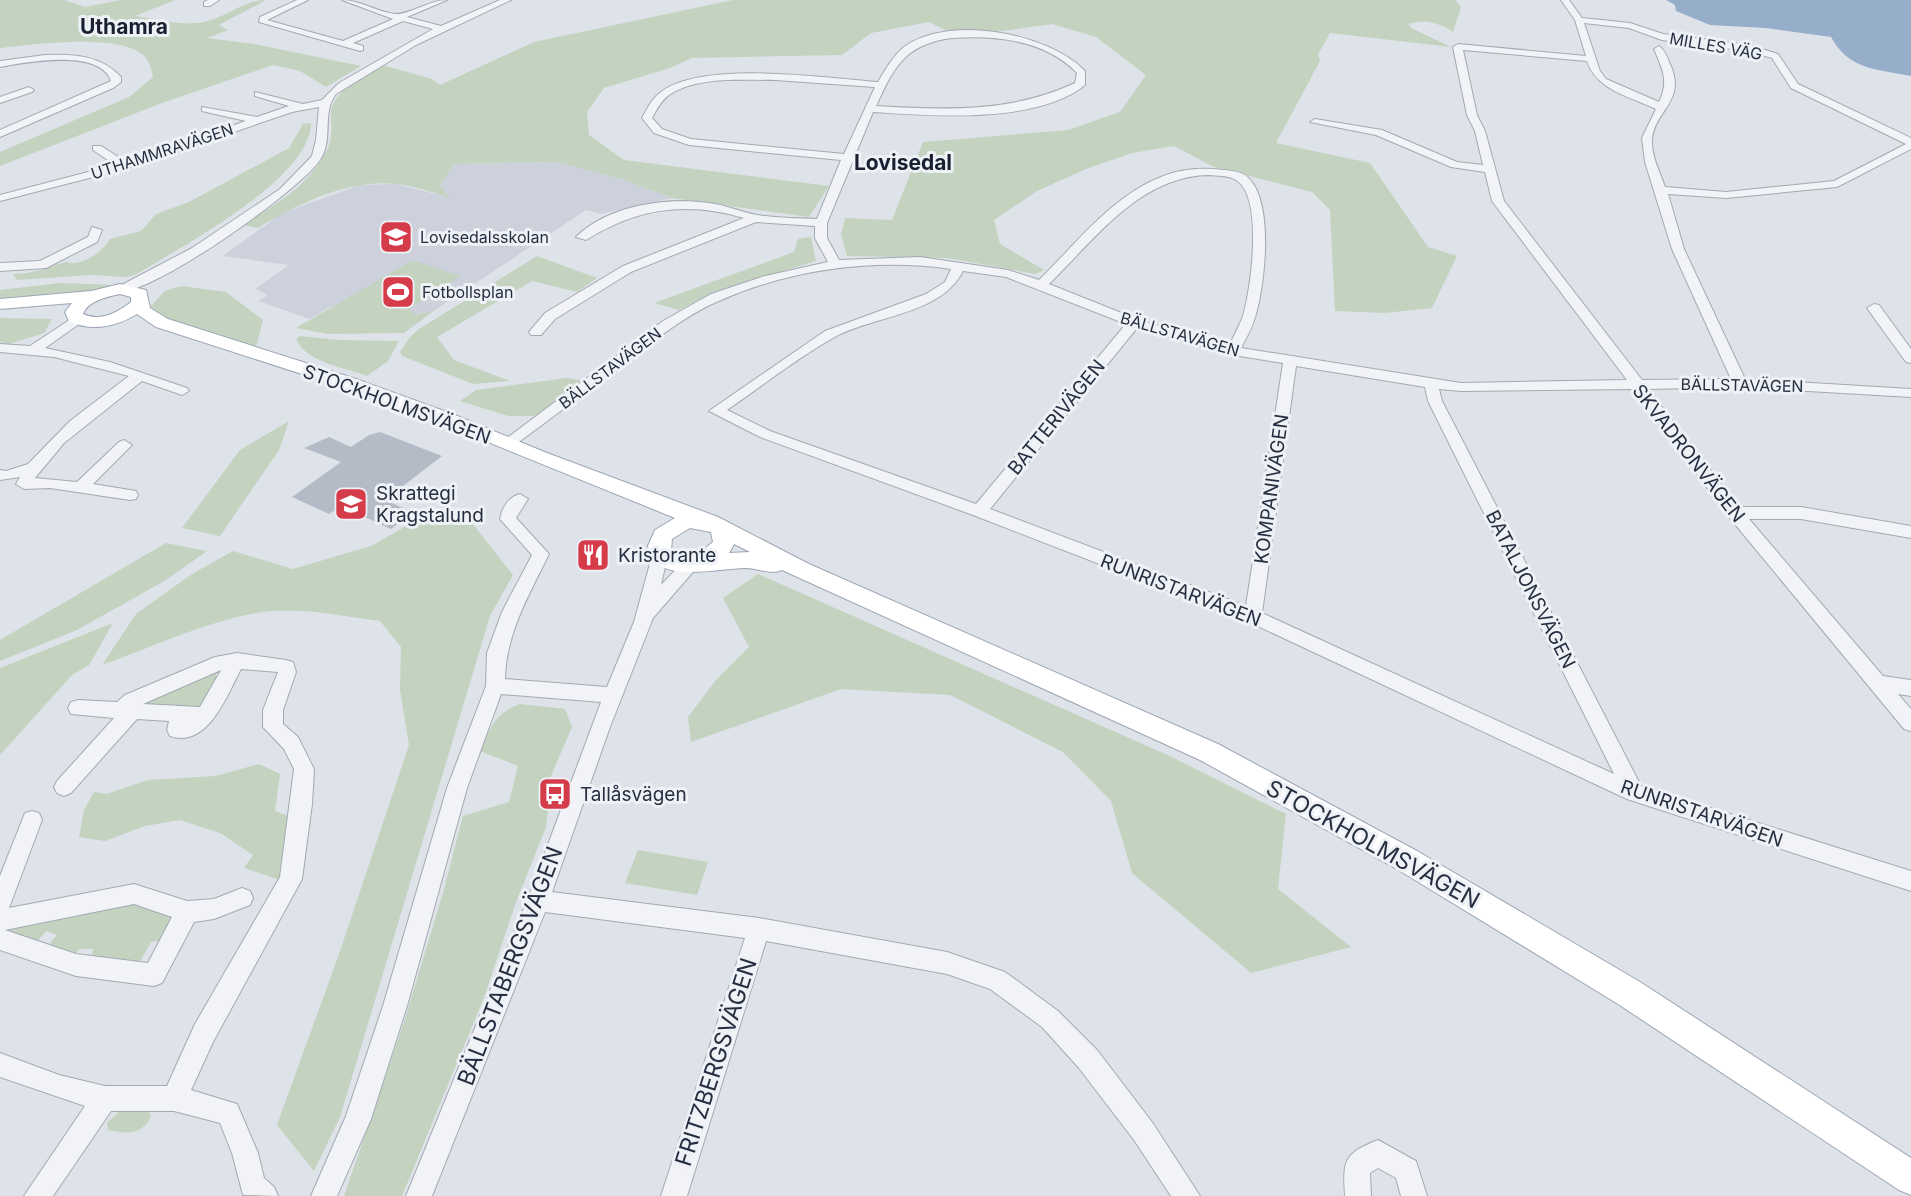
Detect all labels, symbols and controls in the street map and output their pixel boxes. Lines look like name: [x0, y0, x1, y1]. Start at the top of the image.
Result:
district label: Uthamra: [80, 14, 168, 39]
street label: MILLES VÄG: [1668, 28, 1764, 64]
street label: UTHAMMRAVÄGEN: [88, 119, 236, 183]
district label: Lovisedal: [854, 150, 952, 175]
school or university icon: Lovisedalsskolan: [377, 218, 415, 256]
place label: Lovisedalsskolan: [420, 227, 549, 247]
sports icon: Fotbollsplan: [379, 273, 417, 311]
place label: Fotbollsplan: [422, 282, 513, 302]
street label: BÄLLSTAVÄGEN: [1118, 307, 1242, 361]
street label: BÄLLSTAVÄGEN: [555, 323, 665, 413]
street label: BATTERIVÄGEN: [1003, 355, 1110, 479]
street label: STOCKHOLMSVÄGEN: [300, 360, 494, 449]
street label: BÄLLSTAVÄGEN: [1680, 374, 1804, 396]
street label: SKVADRONVÄGEN: [1628, 380, 1750, 527]
street label: KOMPANIVÄGEN: [1250, 413, 1293, 566]
place label: Skrattegi Kragstalund: [376, 482, 484, 527]
school or university icon: Skrattegi Kragstalund: [332, 485, 370, 523]
street label: BATALJONSVÄGEN: [1481, 506, 1580, 672]
restaurant icon: Kristorante: [574, 536, 612, 574]
place label: Kristorante: [618, 544, 716, 567]
street label: RUNRISTARVÄGEN: [1097, 549, 1264, 632]
street label: STOCKHOLMSVÄGEN: [1261, 774, 1485, 914]
bus stop icon: Tallåsvägen: [536, 775, 574, 813]
street label: RUNRISTARVÄGEN: [1618, 775, 1786, 852]
place label: Tallåsvägen: [580, 783, 687, 806]
street label: BÄLLSTABERGSVÄGEN: [451, 843, 569, 1089]
street label: FRITZBERGSVÄGEN: [669, 954, 763, 1170]

